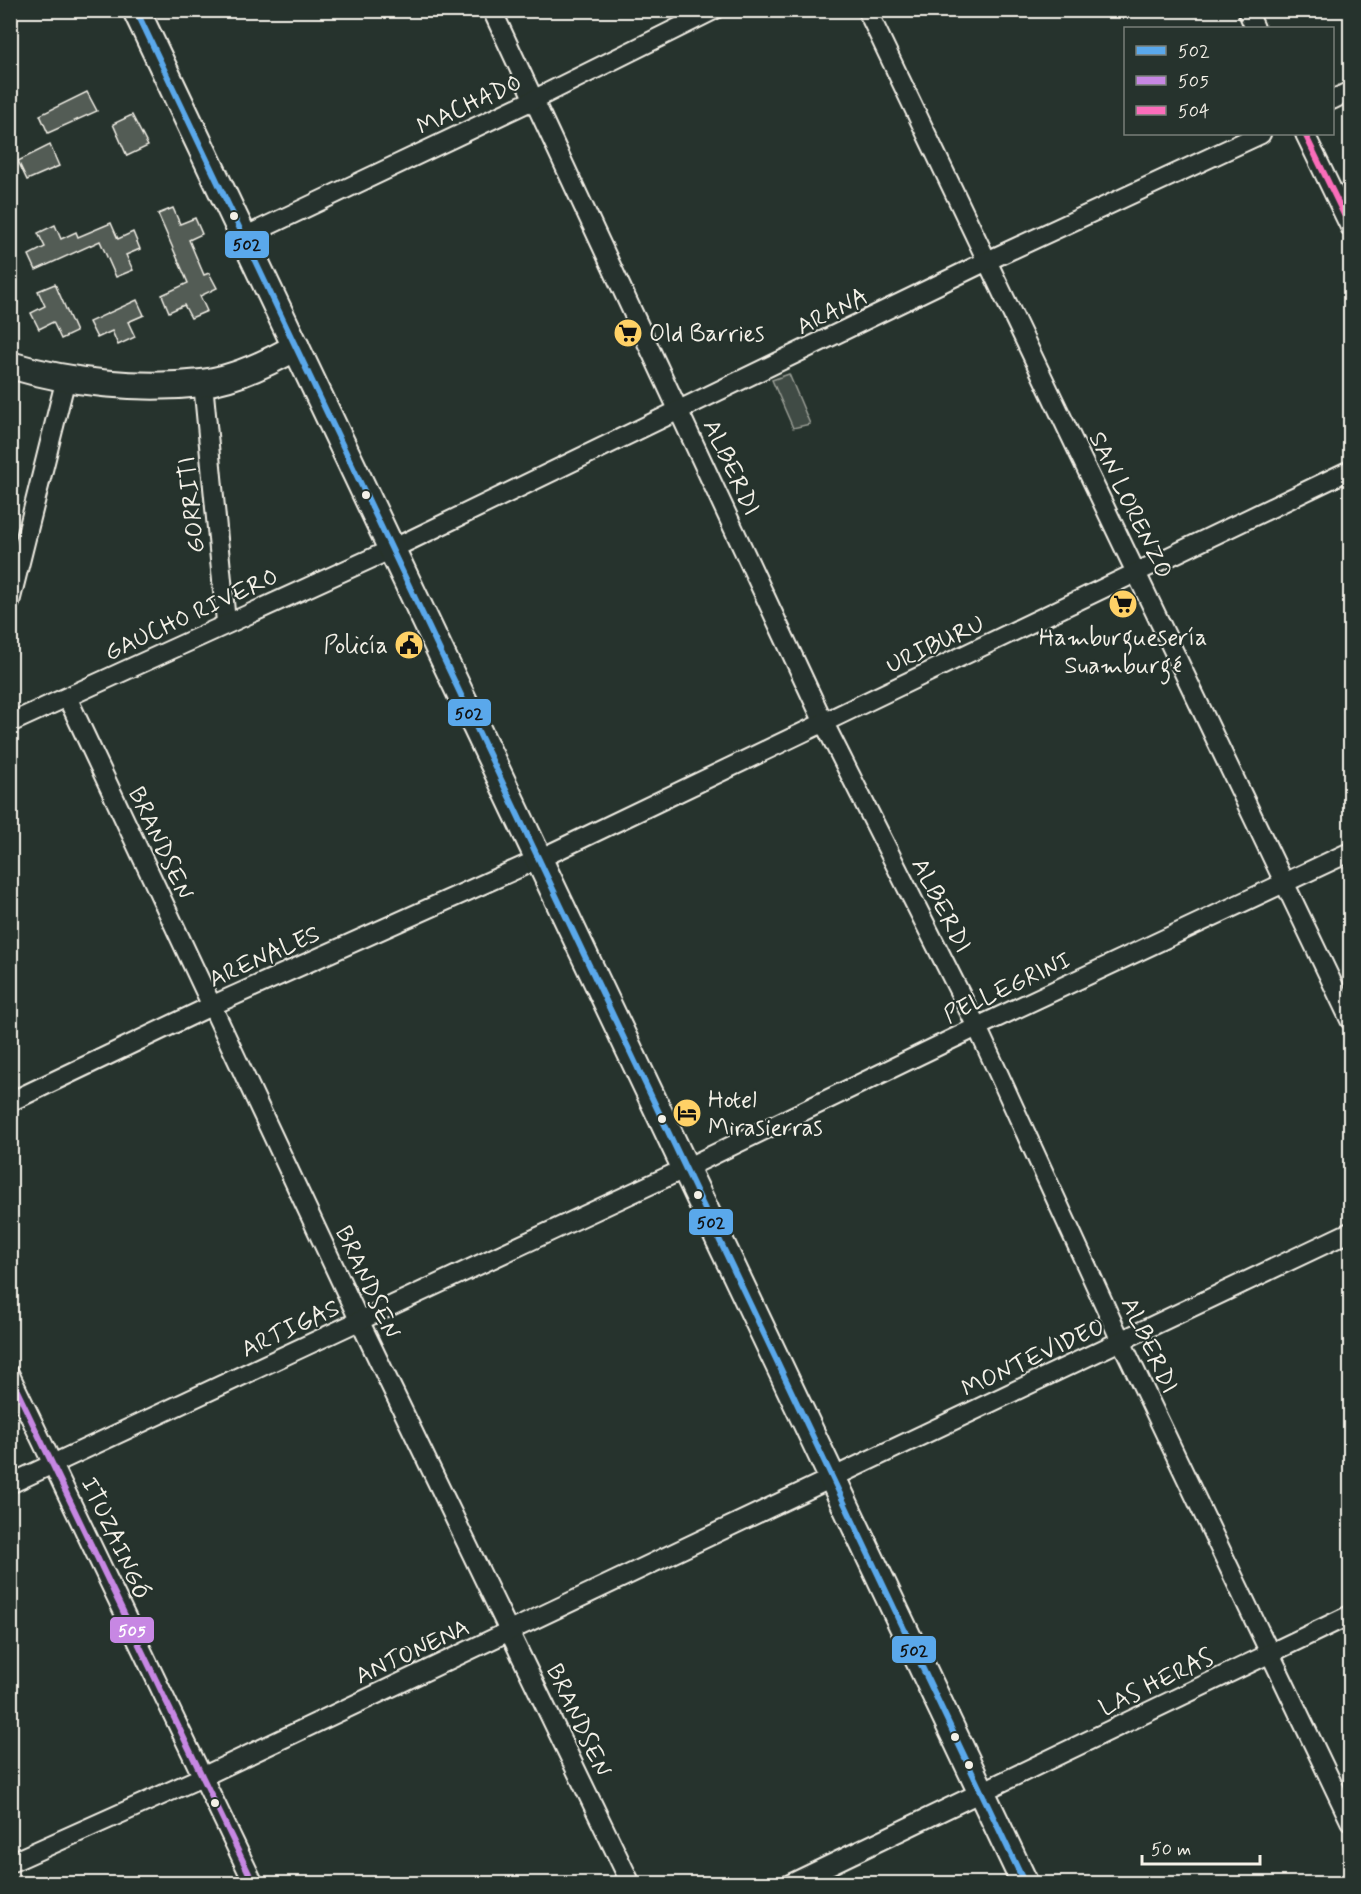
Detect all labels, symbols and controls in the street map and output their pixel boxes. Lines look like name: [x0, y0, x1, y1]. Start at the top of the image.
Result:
legend: [1124, 27, 1334, 135]
text: 502: [1178, 40, 1210, 64]
street label: MACHADO: [412, 68, 527, 143]
text: 505: [1178, 70, 1209, 94]
text: 504: [1178, 100, 1210, 124]
unlabelled marker: [228, 210, 240, 222]
line badge: 502: [224, 230, 270, 259]
text: 502: [233, 235, 262, 256]
street label: ARANA: [792, 282, 874, 343]
supermarket icon: Old Barries: [612, 317, 644, 349]
place label: Old Barries: [649, 319, 765, 350]
street label: ALBERDI: [695, 415, 766, 521]
street label: SAN LORENZO: [1081, 427, 1179, 584]
street label: GORRITI: [172, 455, 213, 555]
unlabelled marker: [360, 489, 372, 501]
street label: GAUCHO RIVERO: [100, 562, 283, 669]
supermarket icon: Hamburguesería Suamburgé: [1107, 588, 1139, 620]
street label: URIBURU: [881, 609, 990, 682]
place label: Hamburguesería Suamburgé: [1039, 623, 1207, 685]
public building icon: Policía: [393, 629, 425, 661]
place label: Policía: [324, 631, 388, 662]
line badge: 502: [447, 698, 492, 727]
text: 502: [455, 704, 484, 725]
street label: BRANDSEN: [120, 782, 200, 906]
street label: ALBERDI: [904, 853, 978, 958]
street label: ARENALES: [204, 919, 325, 996]
street label: PELLEGRINI: [939, 945, 1076, 1031]
place label: Hotel Mirasierras: [708, 1085, 823, 1144]
hotel icon: Hotel Mirasierras: [671, 1097, 703, 1129]
unlabelled marker: [656, 1113, 668, 1125]
unlabelled marker: [692, 1189, 704, 1201]
line badge: 502: [688, 1208, 734, 1236]
text: 502: [697, 1213, 726, 1234]
street label: BRANDSEN: [327, 1221, 407, 1345]
street label: ARTIGAS: [236, 1293, 345, 1366]
street label: ALBERDI: [1113, 1293, 1184, 1399]
street label: MONTEVIDEO: [957, 1312, 1110, 1405]
street label: ITUZAINGÓ: [73, 1472, 156, 1605]
street label: ANTONENA: [350, 1612, 475, 1692]
line badge: 505: [109, 1616, 155, 1644]
text: 505: [118, 1621, 146, 1642]
line badge: 502: [891, 1635, 937, 1664]
text: 502: [900, 1641, 929, 1662]
street label: LAS HERAS: [1094, 1642, 1219, 1724]
street label: BRANDSEN: [538, 1659, 618, 1783]
unlabelled marker: [949, 1731, 961, 1743]
unlabelled marker: [963, 1759, 975, 1771]
unlabelled marker: [209, 1797, 221, 1809]
scale bar: [1142, 1828, 1260, 1866]
text: 50 m: [1151, 1838, 1191, 1862]

